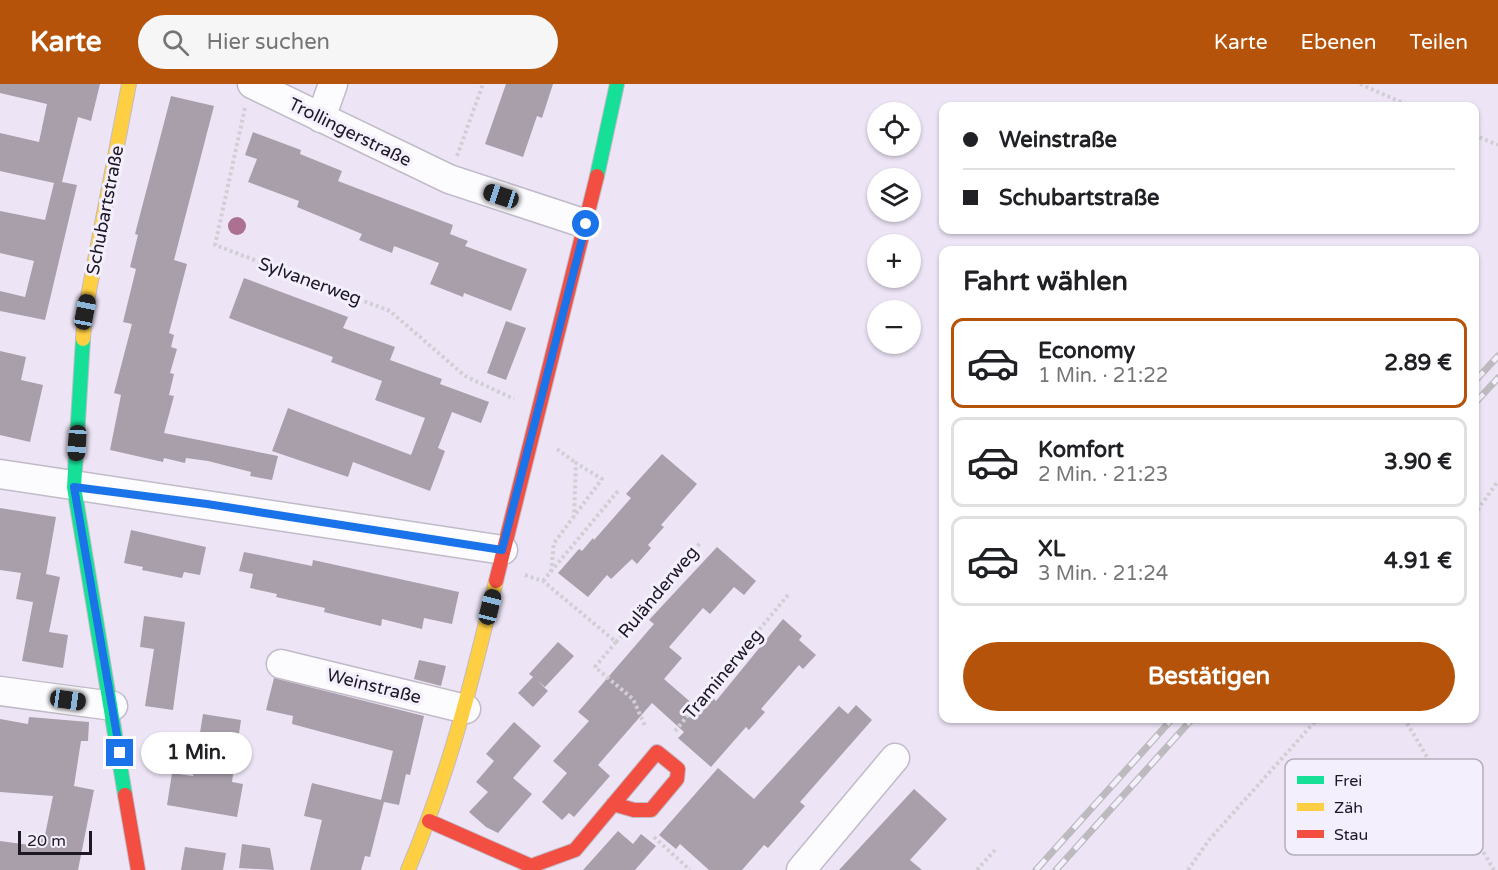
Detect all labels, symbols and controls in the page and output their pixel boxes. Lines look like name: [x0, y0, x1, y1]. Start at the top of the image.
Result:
search box: [138, 15, 558, 69]
text: Karte: [30, 25, 102, 59]
icon: search: [159, 26, 192, 59]
text: Hier suchen: [207, 29, 330, 55]
text: Karte: [1214, 30, 1268, 55]
text: Ebenen: [1301, 30, 1377, 55]
text: Teilen: [1410, 30, 1468, 55]
street label: Trollingerstraße: [285, 93, 415, 171]
map controls: [867, 102, 921, 354]
button: locate: [867, 102, 921, 156]
text: Weinstraße: [999, 127, 1117, 153]
street label: Schubartstraße: [82, 143, 128, 277]
button: layers: [867, 168, 921, 222]
car: [481, 182, 521, 210]
text: Schubartstraße: [999, 185, 1160, 211]
route start: [572, 210, 599, 237]
button: +: [867, 234, 921, 288]
street label: Sylvanerweg: [256, 252, 364, 310]
text: Fahrt wählen: [963, 265, 1128, 298]
car: [73, 293, 97, 331]
button: −: [867, 300, 921, 354]
icon: car: [966, 336, 1020, 390]
text: Economy: [1038, 338, 1135, 364]
text: 2.89 €: [1384, 350, 1452, 376]
text: 1 Min. · 21:22: [1038, 364, 1168, 388]
car: [67, 424, 87, 462]
icon: car: [966, 435, 1020, 489]
text: Komfort: [1038, 437, 1124, 463]
text: 3.90 €: [1384, 449, 1452, 475]
text: 2 Min. · 21:23: [1038, 463, 1168, 487]
icon: car: [966, 534, 1020, 588]
text: XL: [1038, 536, 1065, 562]
street label: Ruländerweg: [613, 541, 703, 643]
text: 4.91 €: [1384, 548, 1452, 574]
text: 3 Min. · 21:24: [1038, 562, 1168, 586]
car: [477, 587, 503, 627]
street label: Traminerweg: [679, 624, 767, 724]
button: Bestätigen: [963, 642, 1455, 711]
street label: Weinstraße: [324, 664, 424, 708]
car: [49, 689, 87, 711]
callout: 1 Min.: [141, 732, 252, 774]
route end: [106, 739, 133, 766]
text: 1 Min.: [167, 741, 226, 765]
legend: [1285, 759, 1483, 855]
text: Frei: [1334, 771, 1362, 791]
text: Zäh: [1334, 798, 1363, 818]
text: Stau: [1334, 825, 1368, 845]
scale bar: [18, 828, 92, 856]
text: 20 m: [27, 831, 66, 851]

